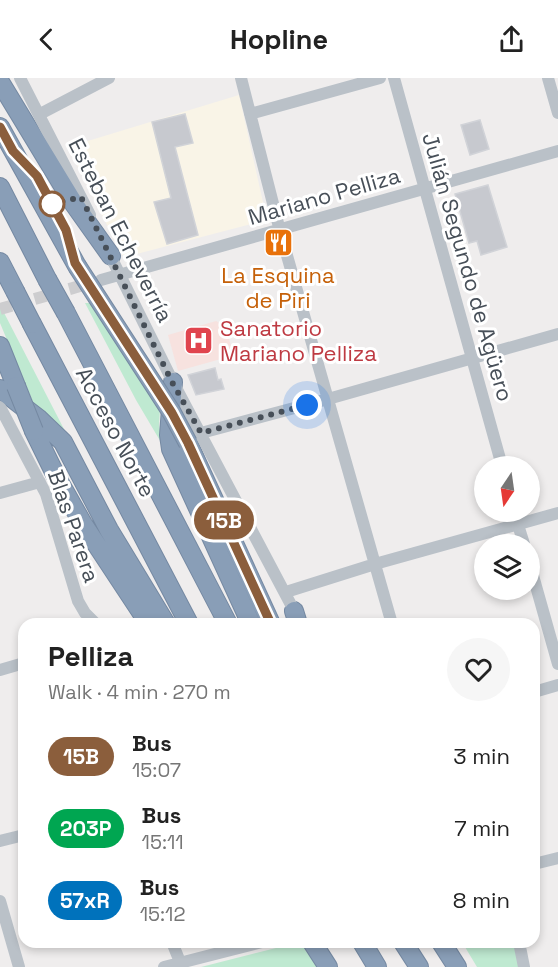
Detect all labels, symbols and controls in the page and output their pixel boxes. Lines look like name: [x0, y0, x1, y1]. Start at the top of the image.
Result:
text: Hopline: [230, 22, 328, 57]
icon: back: [30, 23, 63, 56]
icon: share: [495, 23, 528, 56]
street label: Julián Segundo de Agüero: [416, 130, 520, 404]
street label: Esteban Echeverría: [62, 133, 180, 327]
street label: Mariano Pelliza: [245, 161, 404, 231]
unlabelled marker: [39, 191, 65, 217]
restaurant icon: La Esquina de Piri: [262, 227, 294, 259]
place label: La Esquina de Piri: [221, 261, 335, 314]
place label: Sanatorio Mariano Pelliza: [220, 314, 377, 367]
hospital icon: Sanatorio Mariano Pelliza: [183, 325, 215, 357]
street label: Acceso Norte: [70, 362, 162, 502]
your location: [292, 390, 322, 420]
north arrow: [474, 456, 540, 522]
map controls: [474, 456, 540, 600]
street label: Blas Parera: [42, 466, 106, 586]
line badge: 15B: [190, 500, 258, 540]
text: 15B: [206, 507, 242, 534]
button: layers: [474, 534, 540, 600]
text: Pelliza: [48, 638, 134, 674]
button: heart: [447, 638, 510, 701]
text: Walk · 4 min · 270 m: [48, 679, 231, 705]
text: Bus: [132, 729, 172, 757]
text: 3 min: [453, 742, 510, 770]
text: 15B: [63, 743, 99, 770]
text: 15:07: [132, 757, 181, 783]
text: Bus: [142, 801, 181, 829]
text: 7 min: [454, 814, 510, 842]
text: 203P: [60, 815, 112, 842]
text: 15:11: [142, 829, 184, 855]
text: Bus: [140, 873, 179, 901]
text: 8 min: [453, 886, 510, 914]
text: 57xR: [60, 887, 110, 914]
text: 15:12: [140, 901, 186, 927]

